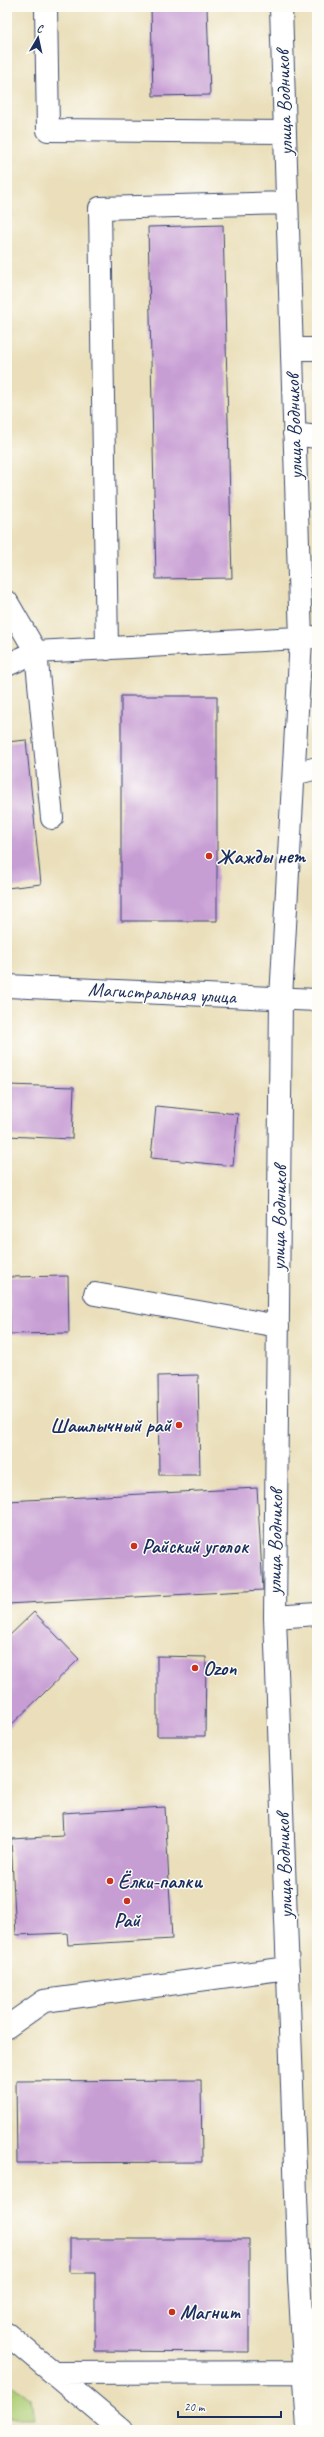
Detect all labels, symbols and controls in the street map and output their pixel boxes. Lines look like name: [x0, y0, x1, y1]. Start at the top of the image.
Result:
north arrow: [18, 18, 58, 58]
text: С: [36, 21, 45, 36]
street label: улица Водников: [270, 46, 298, 157]
street label: улица Водников: [280, 370, 308, 481]
place label: Жажды нет: [217, 844, 306, 869]
marker: Жажды нет: [204, 851, 214, 861]
street label: Магистральная улица: [87, 977, 238, 1009]
street label: улица Водников: [266, 1161, 292, 1272]
place label: Шашлычный рай: [50, 1413, 173, 1438]
marker: Шашлычный рай: [174, 1420, 184, 1430]
street label: улица Водников: [262, 1485, 288, 1596]
place label: Райский уголок: [142, 1534, 250, 1559]
marker: Райский уголок: [129, 1541, 139, 1551]
place label: Ozon: [203, 1656, 237, 1681]
marker: Ozon: [190, 1663, 200, 1673]
street label: улица Водников: [270, 1809, 298, 1920]
place label: Ёлки-палки: [118, 1869, 203, 1894]
marker: Ёлки-палки: [105, 1876, 115, 1886]
marker: Рай: [122, 1896, 132, 1906]
place label: Рай: [114, 1908, 142, 1933]
place label: Магнит: [180, 2300, 241, 2325]
marker: Магнит: [167, 2307, 177, 2317]
scale bar: [178, 2393, 281, 2419]
text: 20 m: [184, 2399, 206, 2415]

